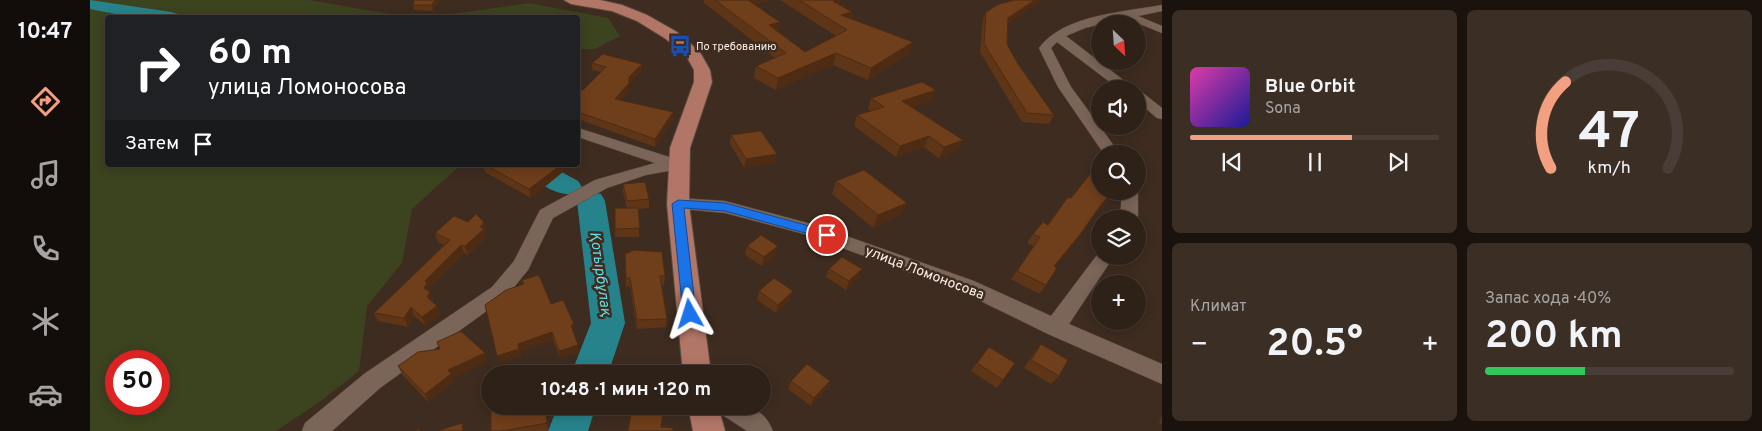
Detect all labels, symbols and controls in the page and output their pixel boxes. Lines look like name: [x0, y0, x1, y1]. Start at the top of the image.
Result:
north arrow: [1091, 15, 1146, 70]
map controls: [1091, 15, 1146, 330]
text: 10:47: [18, 19, 72, 46]
text: 60 m: [208, 32, 292, 76]
bus stop icon: По требованию: [667, 33, 693, 59]
icon: right: [125, 35, 190, 100]
place label: По требованию: [696, 40, 776, 54]
text: улица Ломоносова: [208, 75, 406, 102]
text: Blue Orbit: [1265, 75, 1355, 99]
button: sound: [1091, 80, 1146, 135]
icon: directions: [28, 84, 63, 119]
text: Sona: [1265, 99, 1301, 119]
text: 47: [1579, 101, 1640, 167]
icon: arrive: [189, 130, 217, 158]
text: Затем: [125, 132, 179, 156]
button: search: [1091, 145, 1146, 200]
icon: previous: [1218, 148, 1246, 176]
icon: pause: [1301, 148, 1329, 176]
icon: next: [1384, 148, 1412, 176]
icon: music: [28, 157, 63, 192]
text: km/h: [1588, 157, 1631, 180]
button: layers: [1091, 210, 1146, 265]
pin: [806, 214, 848, 256]
icon: arrive: [813, 221, 841, 249]
water label: Қотырбұлақ: [584, 230, 615, 318]
icon: phone: [28, 231, 63, 266]
street label: улица Ломоносова: [862, 243, 986, 304]
button: +: [1091, 275, 1146, 330]
position arrow: [663, 287, 715, 339]
text: Запас хода · 40%: [1485, 289, 1611, 309]
text: Климат: [1190, 297, 1247, 317]
icon: climate: [28, 304, 63, 339]
text: 200 km: [1485, 313, 1622, 362]
text: 20.5°: [1266, 321, 1363, 370]
text: −: [1190, 328, 1208, 364]
text: +: [1421, 328, 1439, 364]
speed limit sign: 50: [105, 350, 170, 415]
icon: car: [28, 377, 63, 412]
text: 10:48 · 1 мин · 120 m: [541, 378, 711, 402]

